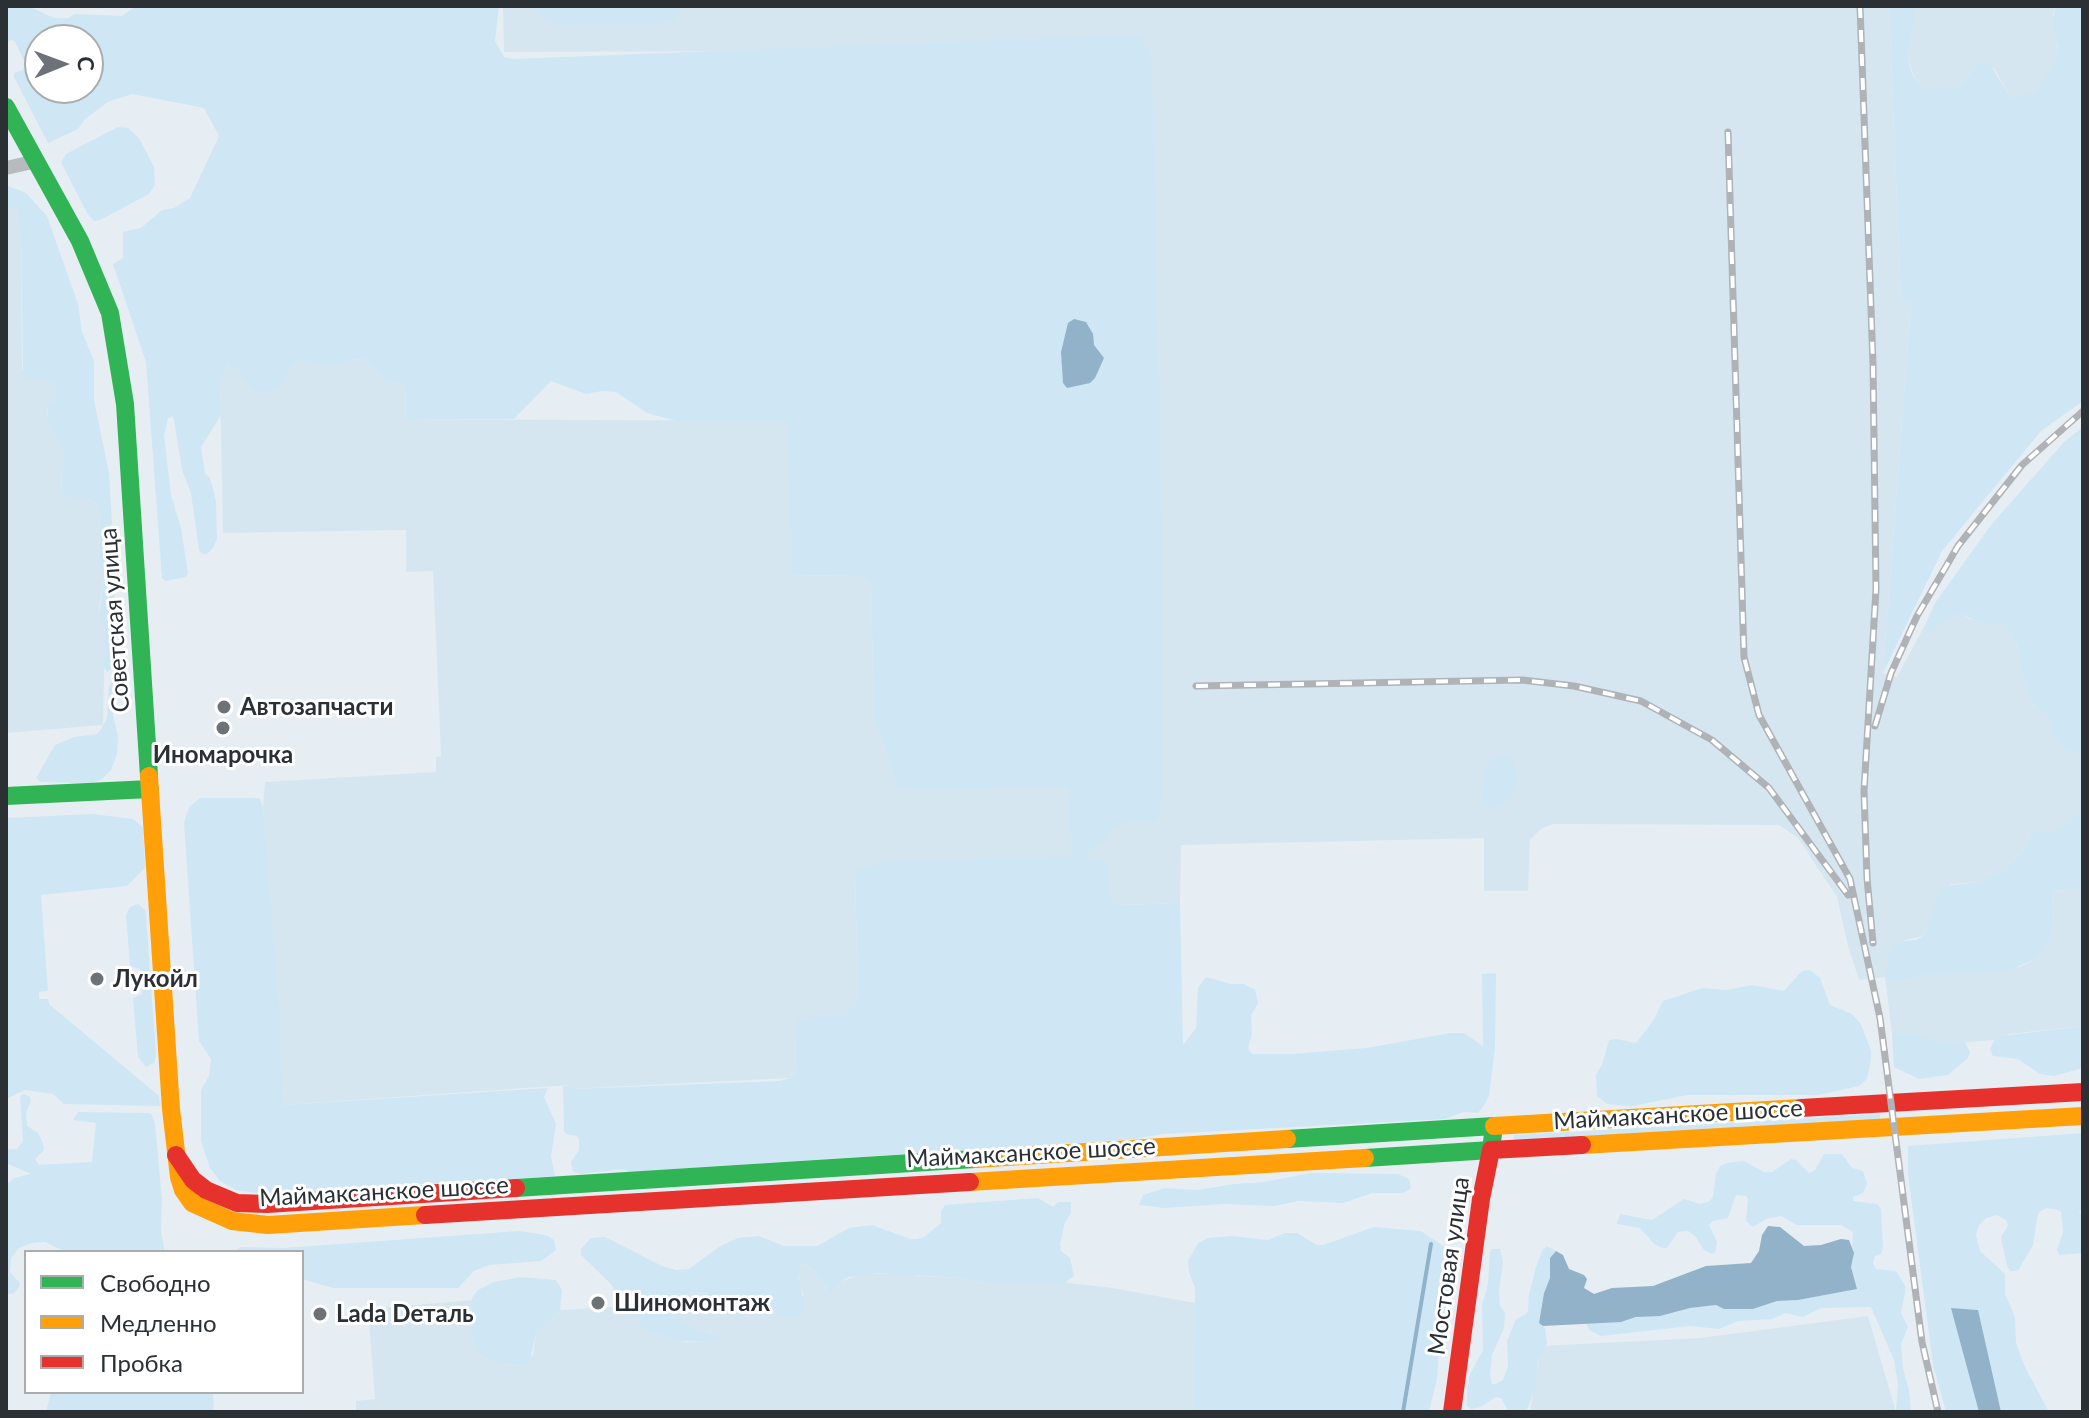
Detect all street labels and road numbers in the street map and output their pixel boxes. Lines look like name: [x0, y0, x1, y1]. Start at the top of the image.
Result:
street label: Советская улица: [94, 527, 136, 713]
street label: Маймаксанское шоссе: [1553, 1094, 1803, 1136]
street label: Маймаксанское шоссе: [906, 1132, 1156, 1174]
street label: Маймаксанское шоссе: [259, 1171, 509, 1213]
street label: Мостовая улица: [1422, 1175, 1476, 1357]

